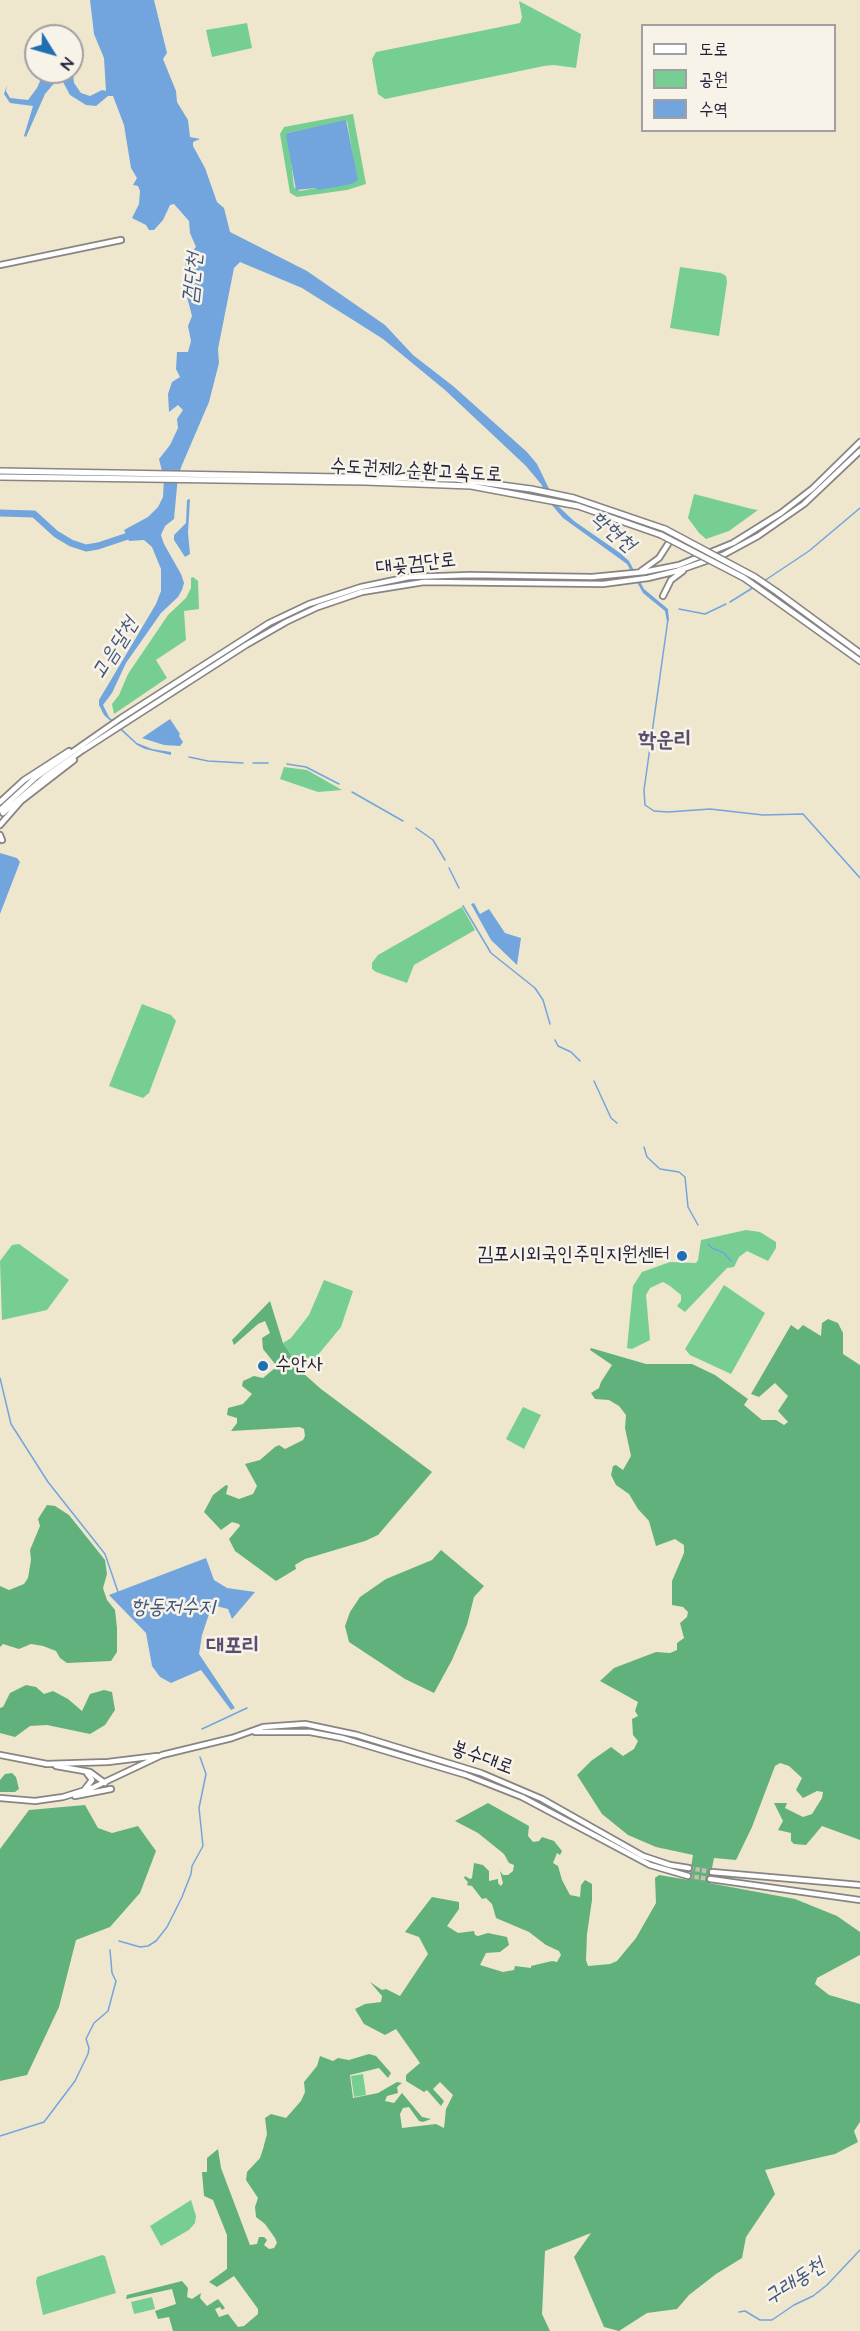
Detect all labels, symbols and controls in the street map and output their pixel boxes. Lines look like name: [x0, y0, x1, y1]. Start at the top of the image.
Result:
north arrow: [24, 24, 84, 84]
legend: [641, 24, 836, 132]
text: 도로: [699, 37, 728, 62]
text: N: [55, 53, 79, 74]
text: 공원: [699, 67, 728, 92]
text: 수역: [699, 97, 728, 122]
water label: 검단천: [179, 251, 209, 305]
street label: 수도권제2순환고속도로: [329, 456, 503, 488]
water label: 학현천: [584, 507, 640, 559]
street label: 대곶검단로: [375, 549, 457, 581]
water label: 고음달천: [87, 614, 145, 684]
district label: 학운리: [638, 728, 692, 754]
place label: 김포시외국인주민지원센터: [477, 1244, 670, 1268]
marker: 김포시외국인주민지원센터: [675, 1249, 689, 1263]
place label: 수안사: [275, 1354, 323, 1378]
marker: 수안사: [256, 1359, 270, 1373]
water label: 항동저수지: [131, 1596, 215, 1622]
district label: 대포리: [206, 1634, 260, 1660]
street label: 봉수대로: [448, 1737, 516, 1781]
water label: 구래동천: [760, 2254, 830, 2312]

